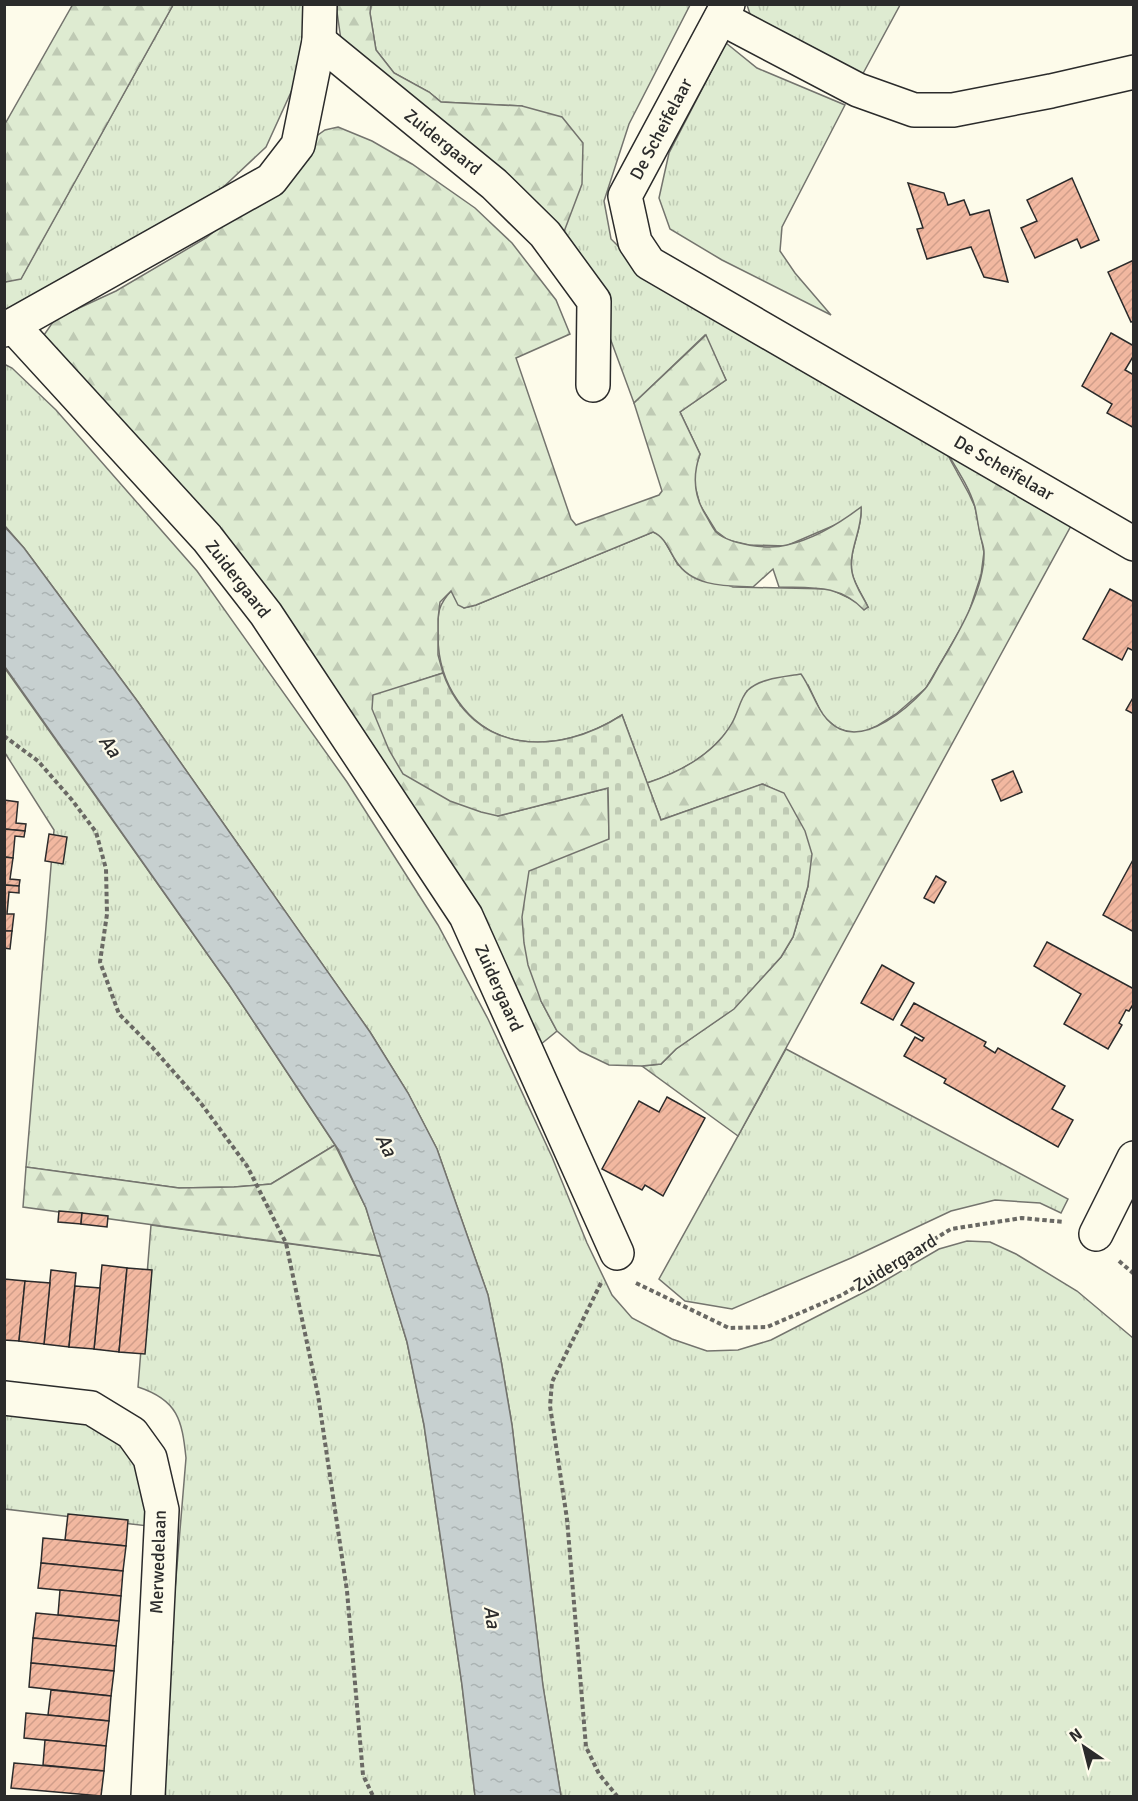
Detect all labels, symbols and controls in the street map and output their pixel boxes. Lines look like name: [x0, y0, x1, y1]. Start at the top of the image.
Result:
street label: De Scheifelaar: [625, 74, 697, 184]
street label: Zuidergaard: [400, 104, 486, 180]
street label: De Scheifelaar: [950, 431, 1058, 506]
street label: Zuidergaard: [201, 536, 275, 622]
water label: Aa: [93, 730, 127, 763]
street label: Zuidergaard: [470, 941, 528, 1035]
water label: Aa: [370, 1129, 403, 1161]
street label: Zuidergaard: [849, 1230, 941, 1296]
street label: Merwedelaan: [145, 1510, 171, 1614]
water label: Aa: [478, 1604, 506, 1631]
north arrow: [1054, 1717, 1114, 1777]
text: N: [1066, 1724, 1086, 1747]

